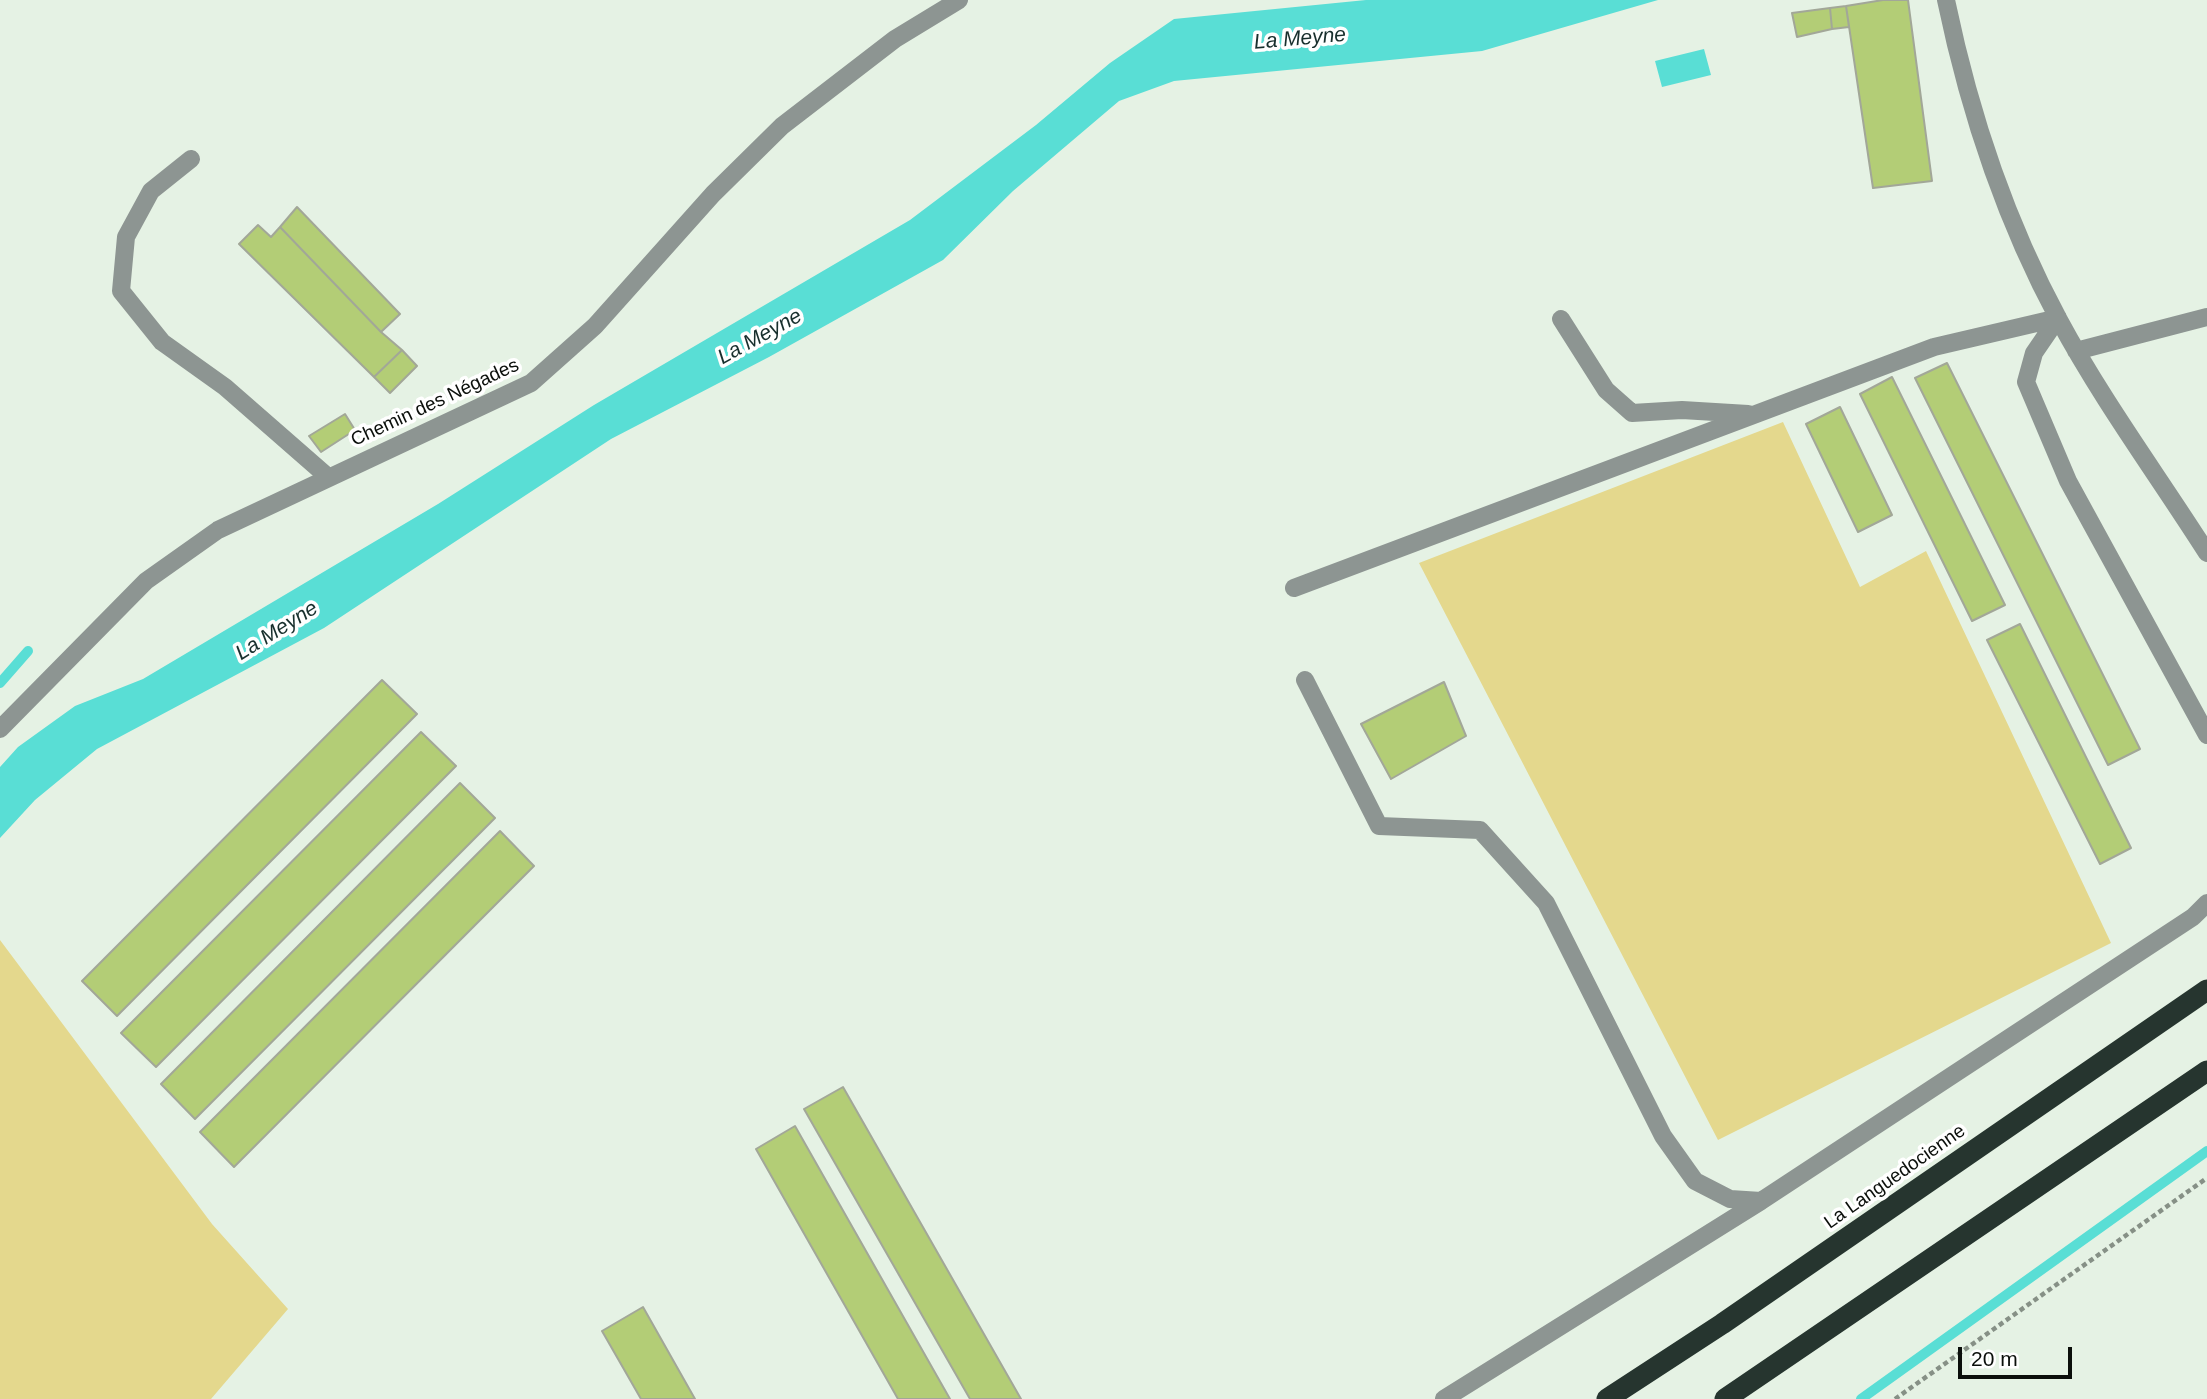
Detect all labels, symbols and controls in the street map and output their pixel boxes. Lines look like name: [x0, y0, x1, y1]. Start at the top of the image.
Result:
water label: La Meyne: [1253, 22, 1347, 56]
water label: La Meyne: [714, 304, 806, 370]
street label: Chemin des Négades: [347, 354, 523, 452]
water label: La Meyne: [231, 596, 323, 666]
street label: La Languedocienne: [1820, 1120, 1970, 1234]
scale bar: [1962, 1332, 2076, 1376]
text: 20 m: [1971, 1347, 2018, 1370]

